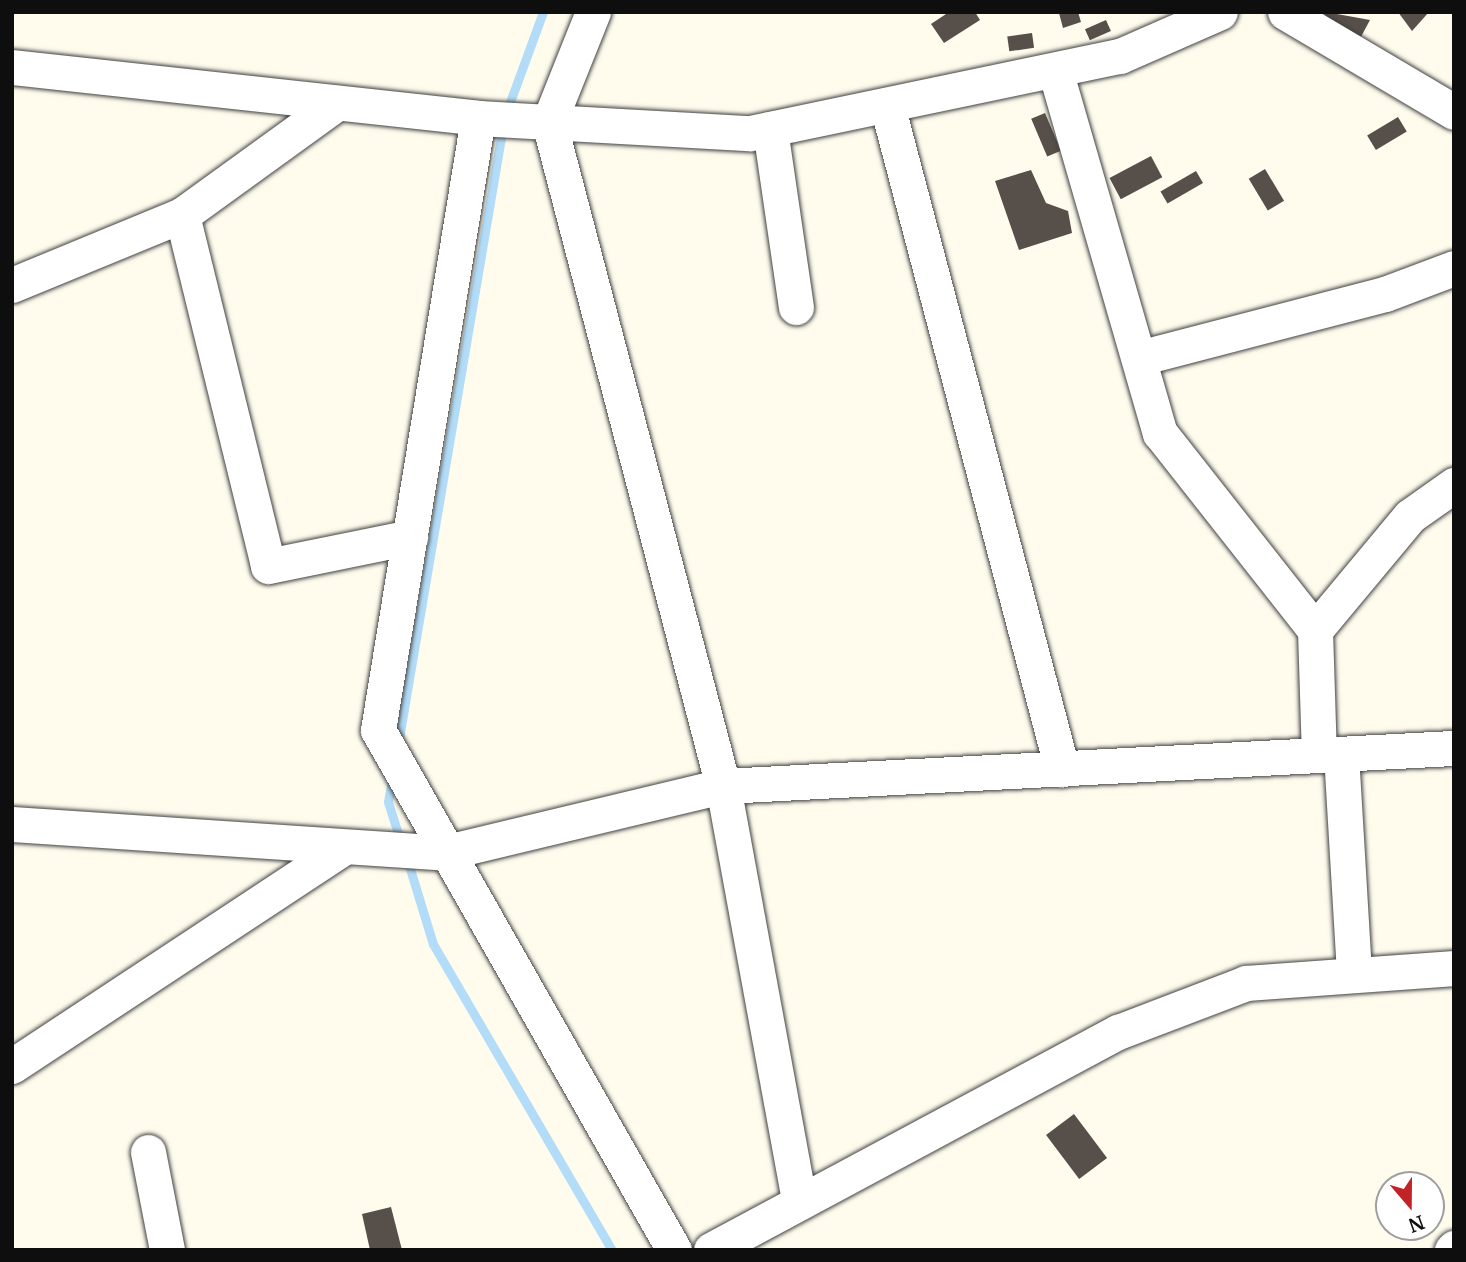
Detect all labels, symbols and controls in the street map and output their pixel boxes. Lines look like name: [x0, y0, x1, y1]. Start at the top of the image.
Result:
north arrow: [1375, 1171, 1445, 1241]
text: N: [1405, 1210, 1428, 1238]

